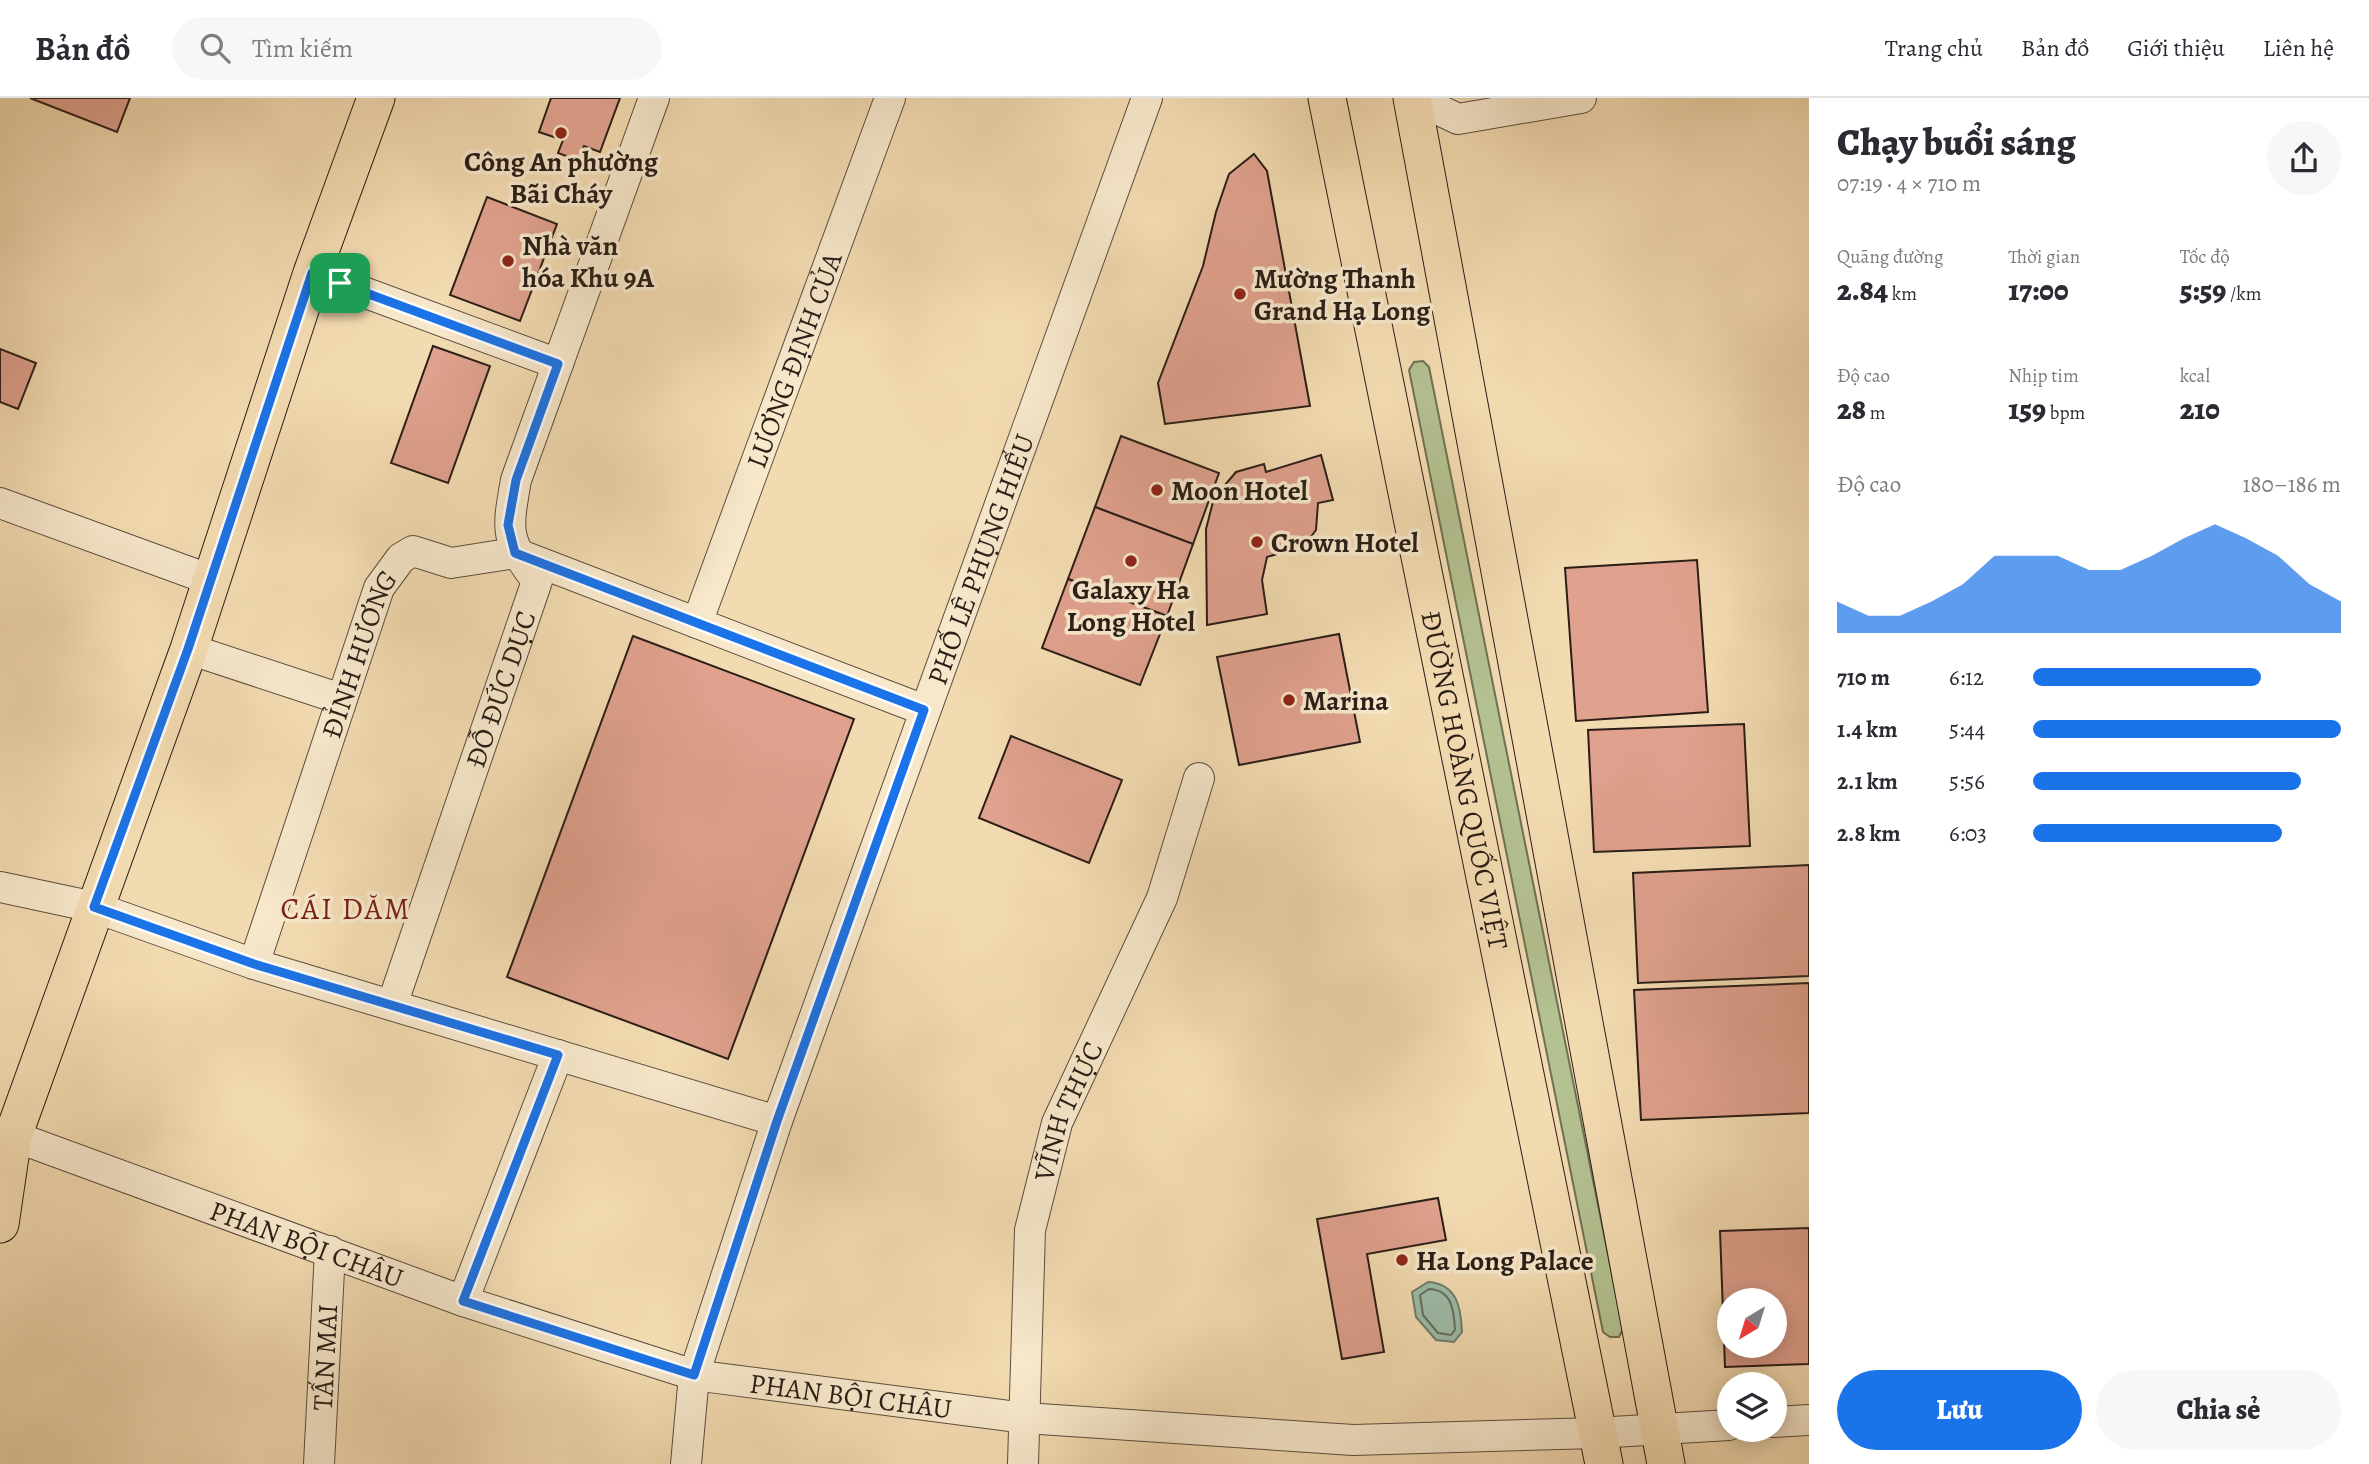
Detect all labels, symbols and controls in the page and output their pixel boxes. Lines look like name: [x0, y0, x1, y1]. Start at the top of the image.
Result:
search box: [172, 17, 662, 80]
text: Bản đồ: [35, 26, 130, 71]
icon: search: [196, 29, 234, 67]
text: Tìm kiếm: [252, 31, 353, 66]
text: Trang chủ: [1885, 32, 1983, 64]
text: Bản đồ: [2021, 32, 2089, 64]
text: Giới thiệu: [2127, 32, 2225, 64]
text: Liên hệ: [2263, 32, 2334, 64]
text: Chạy buổi sáng: [1837, 116, 2076, 168]
button: share: [2267, 121, 2341, 195]
marker: Công An phường Bãi Cháy: [553, 125, 569, 141]
place label: Công An phường Bãi Cháy: [464, 143, 659, 213]
text: 07:19 · 4 × 710 m: [1837, 168, 1981, 199]
place label: Nhà văn hóa Khu 9A: [522, 227, 654, 297]
text: Quãng đường: [1837, 244, 1944, 270]
text: Thời gian: [2008, 244, 2080, 270]
text: Tốc độ: [2180, 244, 2230, 270]
street label: LƯƠNG ĐỊNH CỦA: [738, 247, 852, 474]
pin: [310, 253, 370, 313]
marker: Nhà văn hóa Khu 9A: [500, 253, 516, 269]
place label: Mường Thanh Grand Hạ Long: [1254, 260, 1431, 330]
icon: arrive: [321, 264, 359, 302]
text: 2.84: [1837, 270, 1888, 310]
text: 17:00: [2008, 270, 2069, 310]
text: 5:59: [2180, 270, 2226, 310]
text: km: [1888, 281, 1917, 307]
text: /km: [2226, 281, 2262, 307]
marker: Mường Thanh Grand Hạ Long: [1232, 286, 1248, 302]
text: Độ cao: [1837, 363, 1890, 389]
text: Nhịp tim: [2008, 363, 2079, 389]
text: kcal: [2180, 363, 2210, 389]
text: 28: [1837, 389, 1866, 429]
text: 159: [2008, 389, 2046, 429]
text: 210: [2180, 389, 2220, 429]
text: m: [1866, 400, 1886, 426]
text: bpm: [2046, 400, 2085, 426]
street label: PHỐ LÊ PHỤNG HIỂU: [918, 429, 1044, 690]
text: Độ cao: [1837, 469, 1901, 500]
text: 180–186 m: [2242, 469, 2341, 500]
place label: Moon Hotel: [1171, 472, 1309, 510]
marker: Moon Hotel: [1149, 482, 1165, 498]
place label: Crown Hotel: [1271, 524, 1419, 562]
marker: Crown Hotel: [1249, 534, 1265, 550]
marker: Galaxy Ha Long Hotel: [1123, 553, 1139, 569]
street label: ĐỈNH HƯƠNG: [312, 562, 406, 743]
place label: Galaxy Ha Long Hotel: [1067, 571, 1196, 641]
street label: ĐỖ ĐỨC DỤC: [457, 606, 545, 773]
street label: ĐƯỜNG HOÀNG QUỐC VIỆT: [1411, 608, 1517, 953]
text: 710 m: [1837, 662, 1890, 693]
text: 6:12: [1949, 662, 1984, 693]
place label: Marina: [1303, 682, 1389, 720]
marker: Marina: [1281, 692, 1297, 708]
text: 1.4 km: [1837, 714, 1898, 745]
text: 5:44: [1949, 714, 1985, 745]
text: 2.1 km: [1837, 766, 1898, 797]
text: 5:56: [1949, 766, 1985, 797]
text: 2.8 km: [1837, 818, 1901, 849]
text: 6:03: [1949, 818, 1987, 849]
district label: CÁI DĂM: [281, 889, 411, 929]
street label: VĨNH THỰC: [1025, 1035, 1112, 1186]
street label: PHAN BỘI CHÂU: [204, 1192, 409, 1298]
place label: Ha Long Palace: [1416, 1242, 1594, 1280]
marker: Ha Long Palace: [1394, 1252, 1410, 1268]
north arrow: [1717, 1288, 1787, 1358]
map controls: [1717, 1288, 1787, 1442]
street label: TẤN MAI: [304, 1303, 347, 1412]
street label: PHAN BỘI CHÂU: [747, 1364, 954, 1428]
button: Lưu: [1837, 1370, 2082, 1450]
button: Chia sẻ: [2096, 1370, 2341, 1450]
button: layers: [1717, 1372, 1787, 1442]

